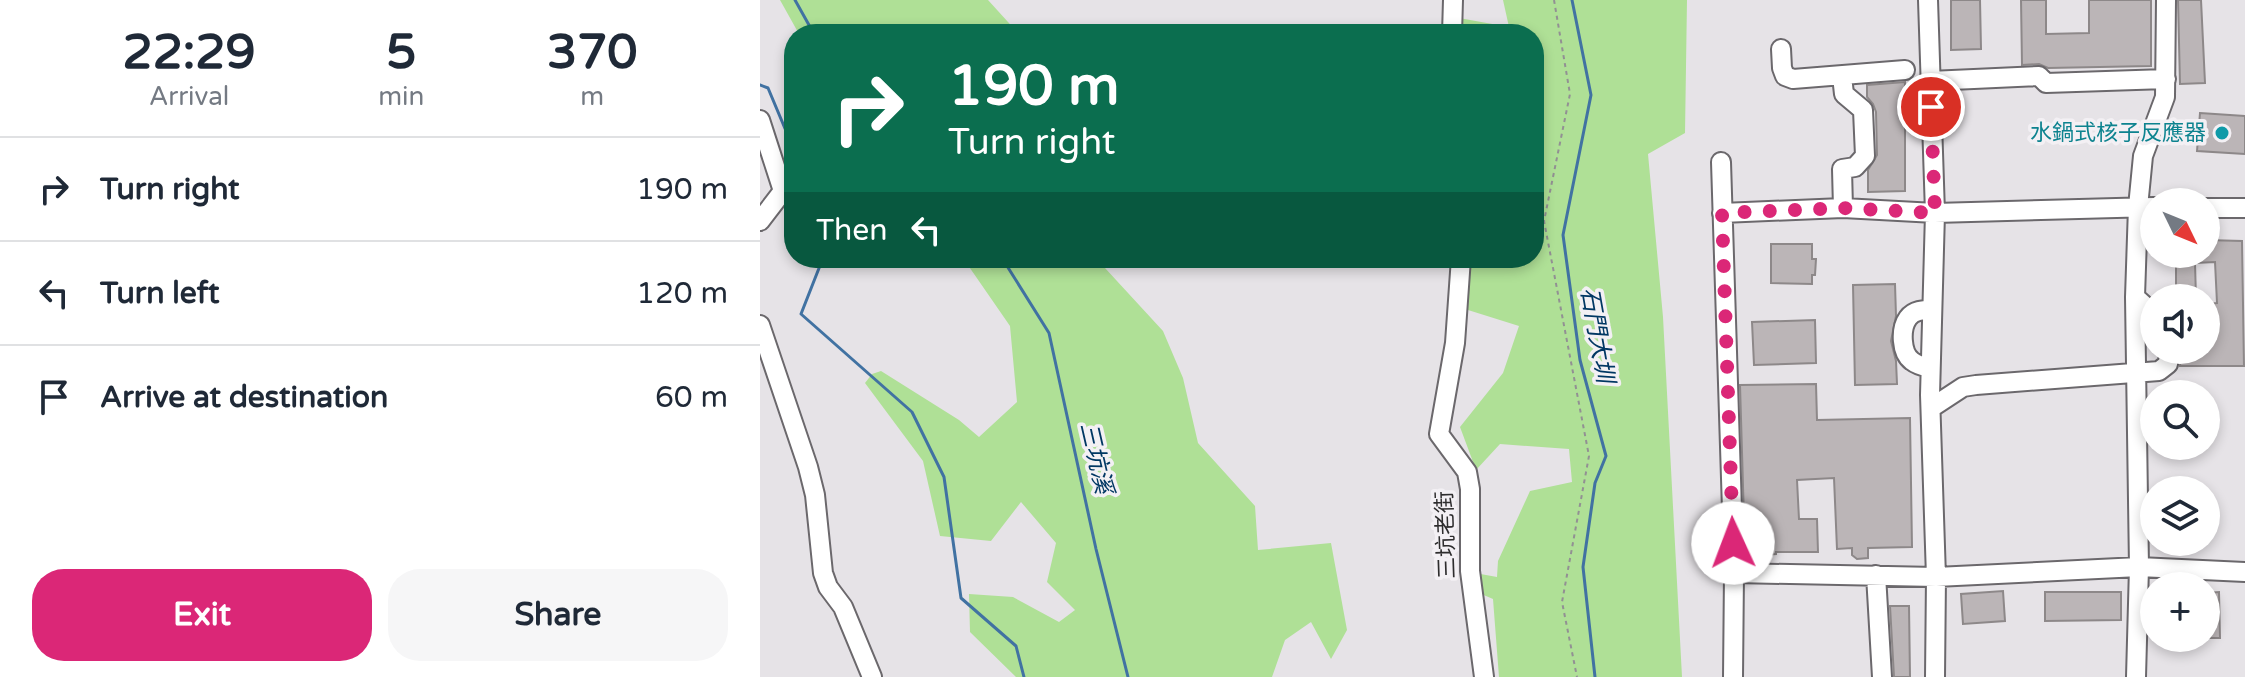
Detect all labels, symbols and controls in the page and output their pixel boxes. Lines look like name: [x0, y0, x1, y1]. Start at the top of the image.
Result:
text: 22:29: [123, 24, 256, 82]
text: 5: [386, 24, 416, 82]
text: 370: [547, 24, 637, 82]
text: 190 m: [948, 53, 1119, 120]
icon: right: [816, 56, 920, 160]
pin: [1897, 73, 1965, 141]
text: Arrival: [149, 81, 229, 112]
text: min: [378, 81, 424, 112]
text: m: [580, 81, 604, 112]
icon: arrive: [1909, 85, 1953, 129]
place label: 水鍋式核子反應器: [2030, 120, 2206, 146]
text: Turn right: [948, 121, 1115, 164]
marker: 水鍋式核子反應器: [2213, 124, 2231, 142]
icon: right: [32, 167, 76, 211]
text: Turn right: [100, 171, 240, 208]
text: 190 m: [636, 171, 728, 208]
north arrow: [2140, 188, 2220, 268]
map controls: [2140, 188, 2220, 652]
icon: left: [904, 208, 948, 252]
text: Then: [816, 212, 888, 249]
icon: left: [32, 271, 76, 315]
text: Turn left: [100, 275, 219, 312]
text: 120 m: [636, 275, 728, 312]
button: sound: [2140, 284, 2220, 364]
water label: 石門大圳: [1574, 285, 1620, 388]
icon: arrive: [32, 375, 76, 419]
text: Arrive at destination: [100, 379, 388, 416]
text: 60 m: [655, 379, 728, 416]
button: search: [2140, 380, 2220, 460]
water label: 三坑溪: [1074, 420, 1119, 499]
button: layers: [2140, 476, 2220, 556]
street label: 三坑老街: [1431, 491, 1461, 579]
position arrow: [1691, 501, 1775, 585]
button: Exit: [32, 569, 372, 661]
button: Share: [388, 569, 728, 661]
button: +: [2140, 572, 2220, 652]

